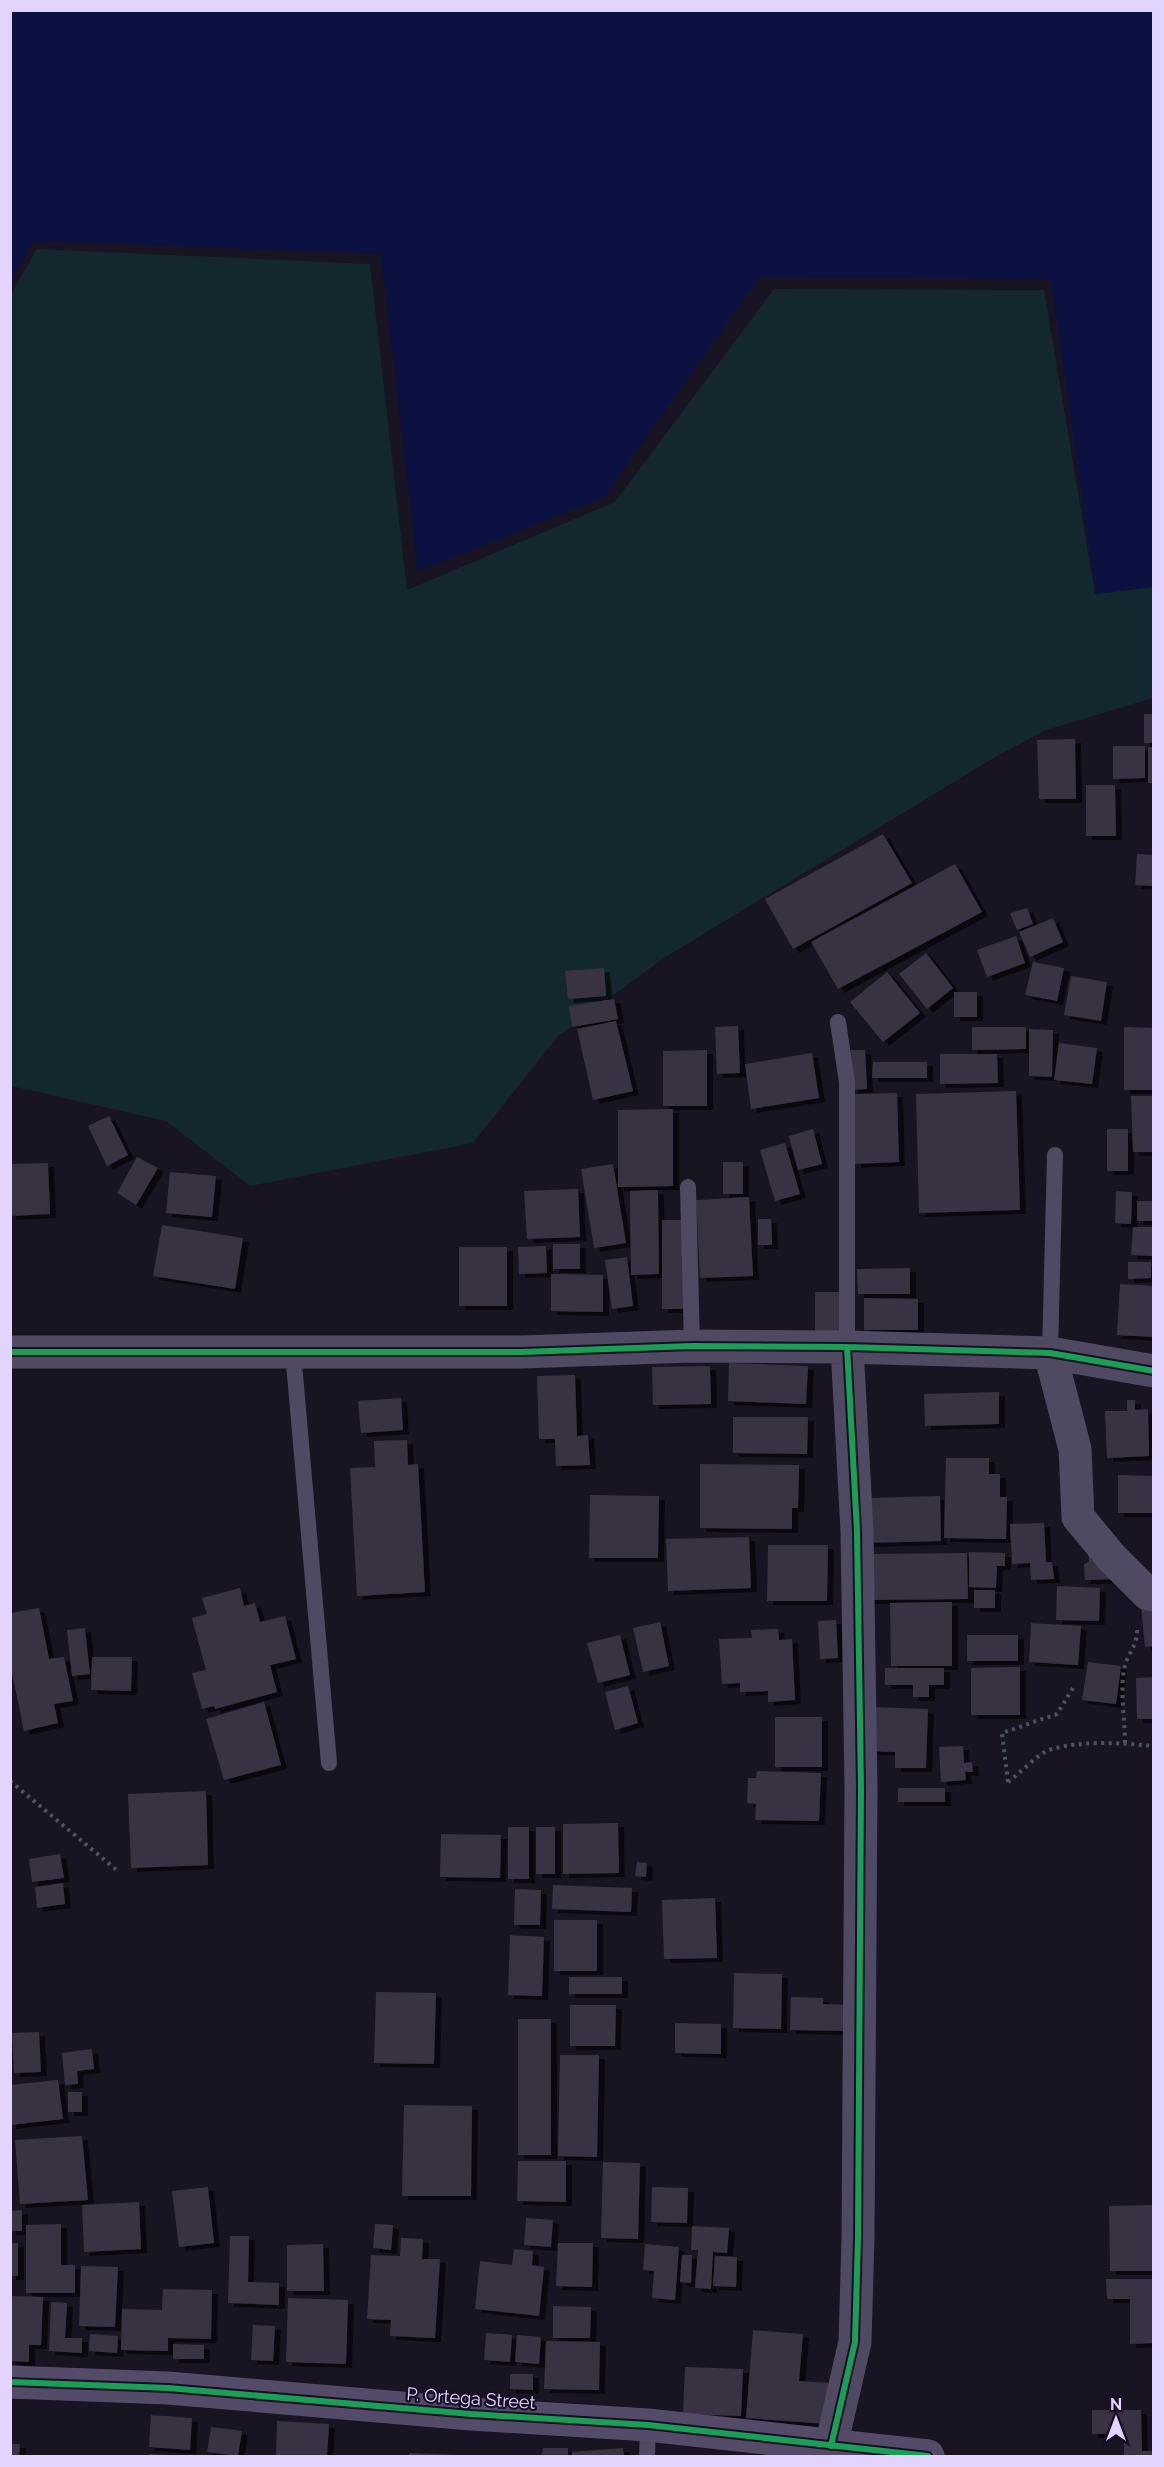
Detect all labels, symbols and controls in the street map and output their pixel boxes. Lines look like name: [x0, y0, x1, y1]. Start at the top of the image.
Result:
street label: P. Ortega Street: [406, 2383, 536, 2413]
north arrow: [1086, 2389, 1146, 2449]
text: N: [1110, 2395, 1122, 2414]

